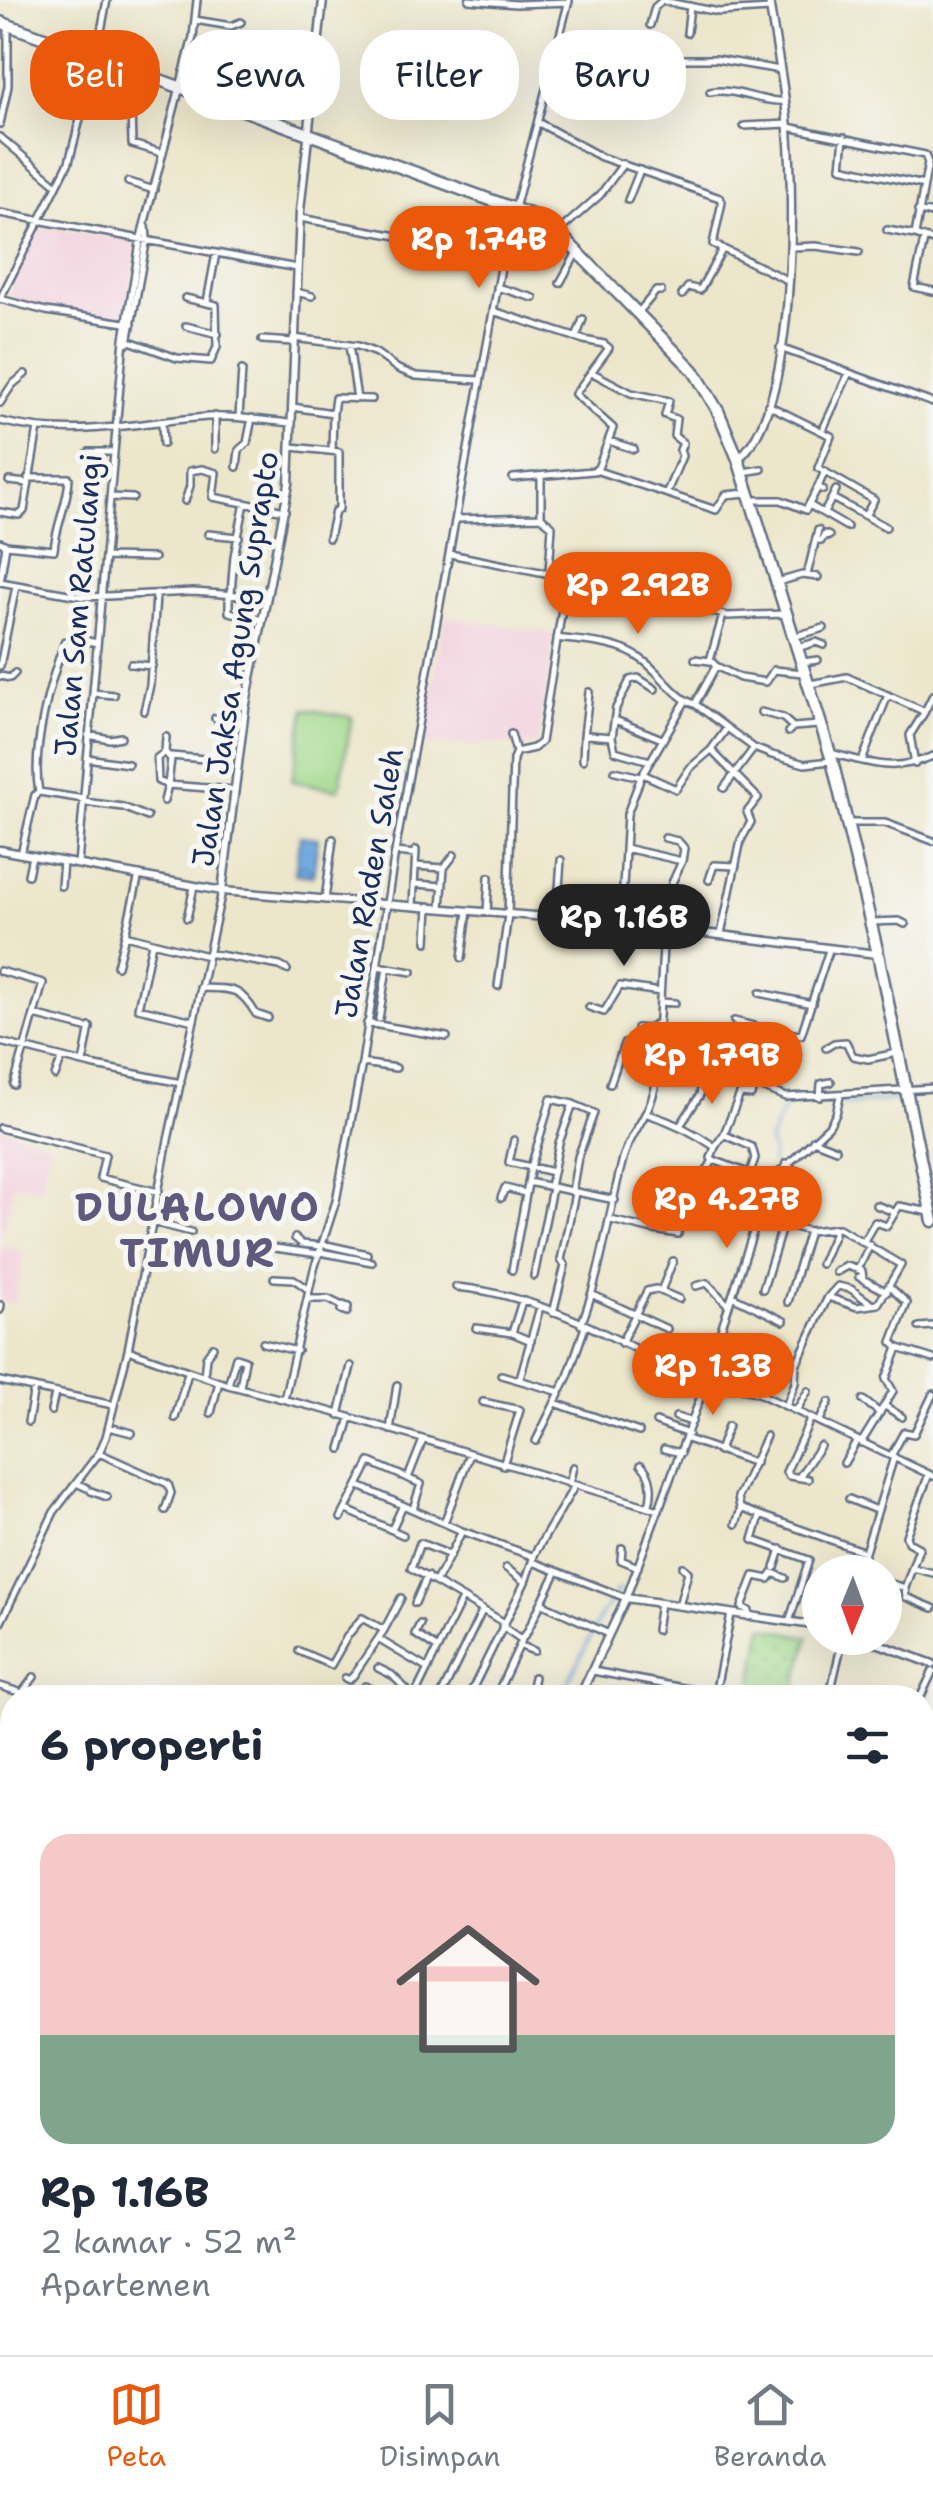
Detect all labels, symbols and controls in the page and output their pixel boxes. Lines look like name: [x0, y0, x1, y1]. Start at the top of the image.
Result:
chip: Beli: [30, 30, 160, 120]
chip: Sewa: [180, 30, 340, 120]
chip: Filter: [360, 30, 519, 120]
chip: Baru: [539, 30, 686, 120]
pin: Rp 1.74B: [376, 206, 582, 291]
text: Rp 1.74B: [411, 217, 547, 260]
street label: Jalan Jaksa Agung Suprapto: [182, 448, 288, 870]
street label: Jalan Sam Ratulangi: [44, 452, 112, 758]
pin: Rp 2.92B: [535, 552, 741, 637]
text: Rp 2.92B: [566, 563, 710, 606]
street label: Jalan Raden Saleh: [325, 744, 413, 1022]
pin: Rp 1.16B: [521, 884, 727, 969]
text: Rp 1.16B: [559, 895, 689, 938]
pin: Rp 1.79B: [609, 1022, 815, 1107]
text: Rp 1.79B: [644, 1033, 781, 1076]
pin: Rp 4.27B: [624, 1166, 830, 1251]
text: Rp 4.27B: [654, 1177, 800, 1220]
district label: DULALOWO TIMUR: [75, 1180, 321, 1280]
pin: Rp 1.3B: [621, 1333, 805, 1418]
text: Rp 1.3B: [654, 1344, 772, 1387]
north arrow: [802, 1555, 902, 1655]
map controls: [802, 1555, 902, 1655]
text: 6 properti: [40, 1717, 263, 1773]
icon: filters: [840, 1718, 895, 1773]
icon: home: [378, 1899, 558, 2079]
text: Rp 1.16B: [40, 2164, 210, 2220]
text: 2 kamar · 52 m²: [40, 2220, 297, 2263]
text: Apartemen: [40, 2263, 211, 2306]
tab: Peta: [107, 2377, 166, 2475]
tab: Disimpan: [379, 2377, 501, 2475]
tab: Beranda: [714, 2377, 826, 2475]

